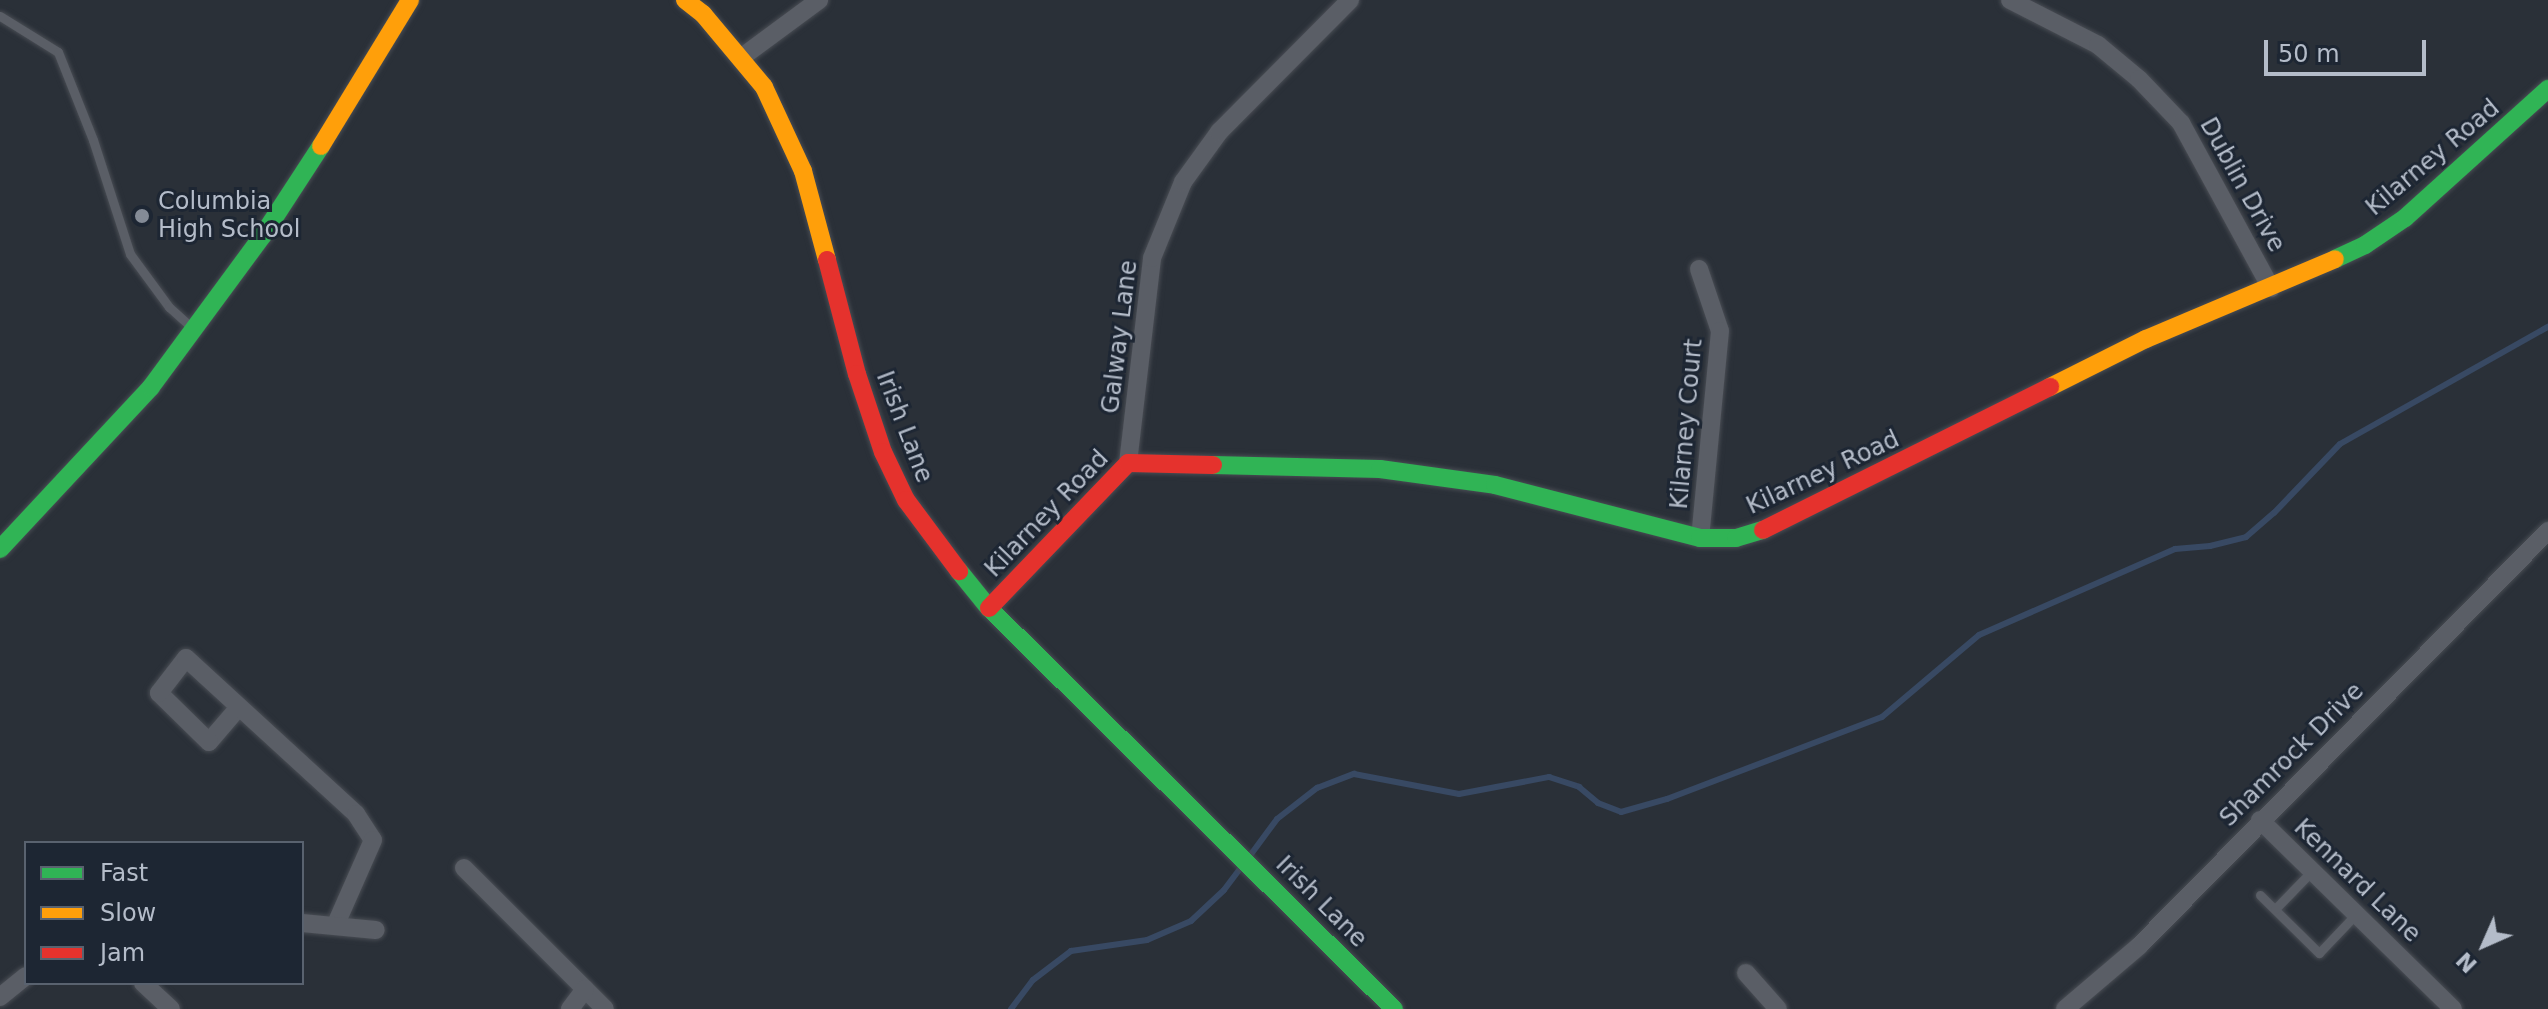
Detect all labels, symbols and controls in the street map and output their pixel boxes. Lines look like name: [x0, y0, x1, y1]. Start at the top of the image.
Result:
scale bar: [2268, 24, 2430, 74]
text: 50 m: [2278, 40, 2340, 68]
street label: Kilarney Road: [2360, 94, 2506, 222]
street label: Dublin Drive: [2193, 113, 2291, 257]
place label: Columbia High School: [158, 188, 300, 244]
marker: Columbia High School: [133, 207, 151, 225]
street label: Galway Lane: [1096, 259, 1144, 415]
street label: Kilarney Court: [1665, 338, 1709, 510]
street label: Irish Lane: [870, 367, 938, 487]
street label: Kilarney Road: [1742, 425, 1904, 521]
street label: Kilarney Road: [979, 445, 1115, 583]
street label: Shamrock Drive: [2214, 677, 2370, 833]
street label: Kennard Lane: [2288, 813, 2426, 949]
legend: [24, 841, 304, 985]
street label: Irish Lane: [1269, 850, 1373, 954]
text: Fast: [100, 859, 148, 887]
text: Slow: [100, 899, 156, 927]
north arrow: [2444, 905, 2524, 985]
text: Jam: [100, 939, 145, 967]
text: N: [2451, 947, 2482, 978]

